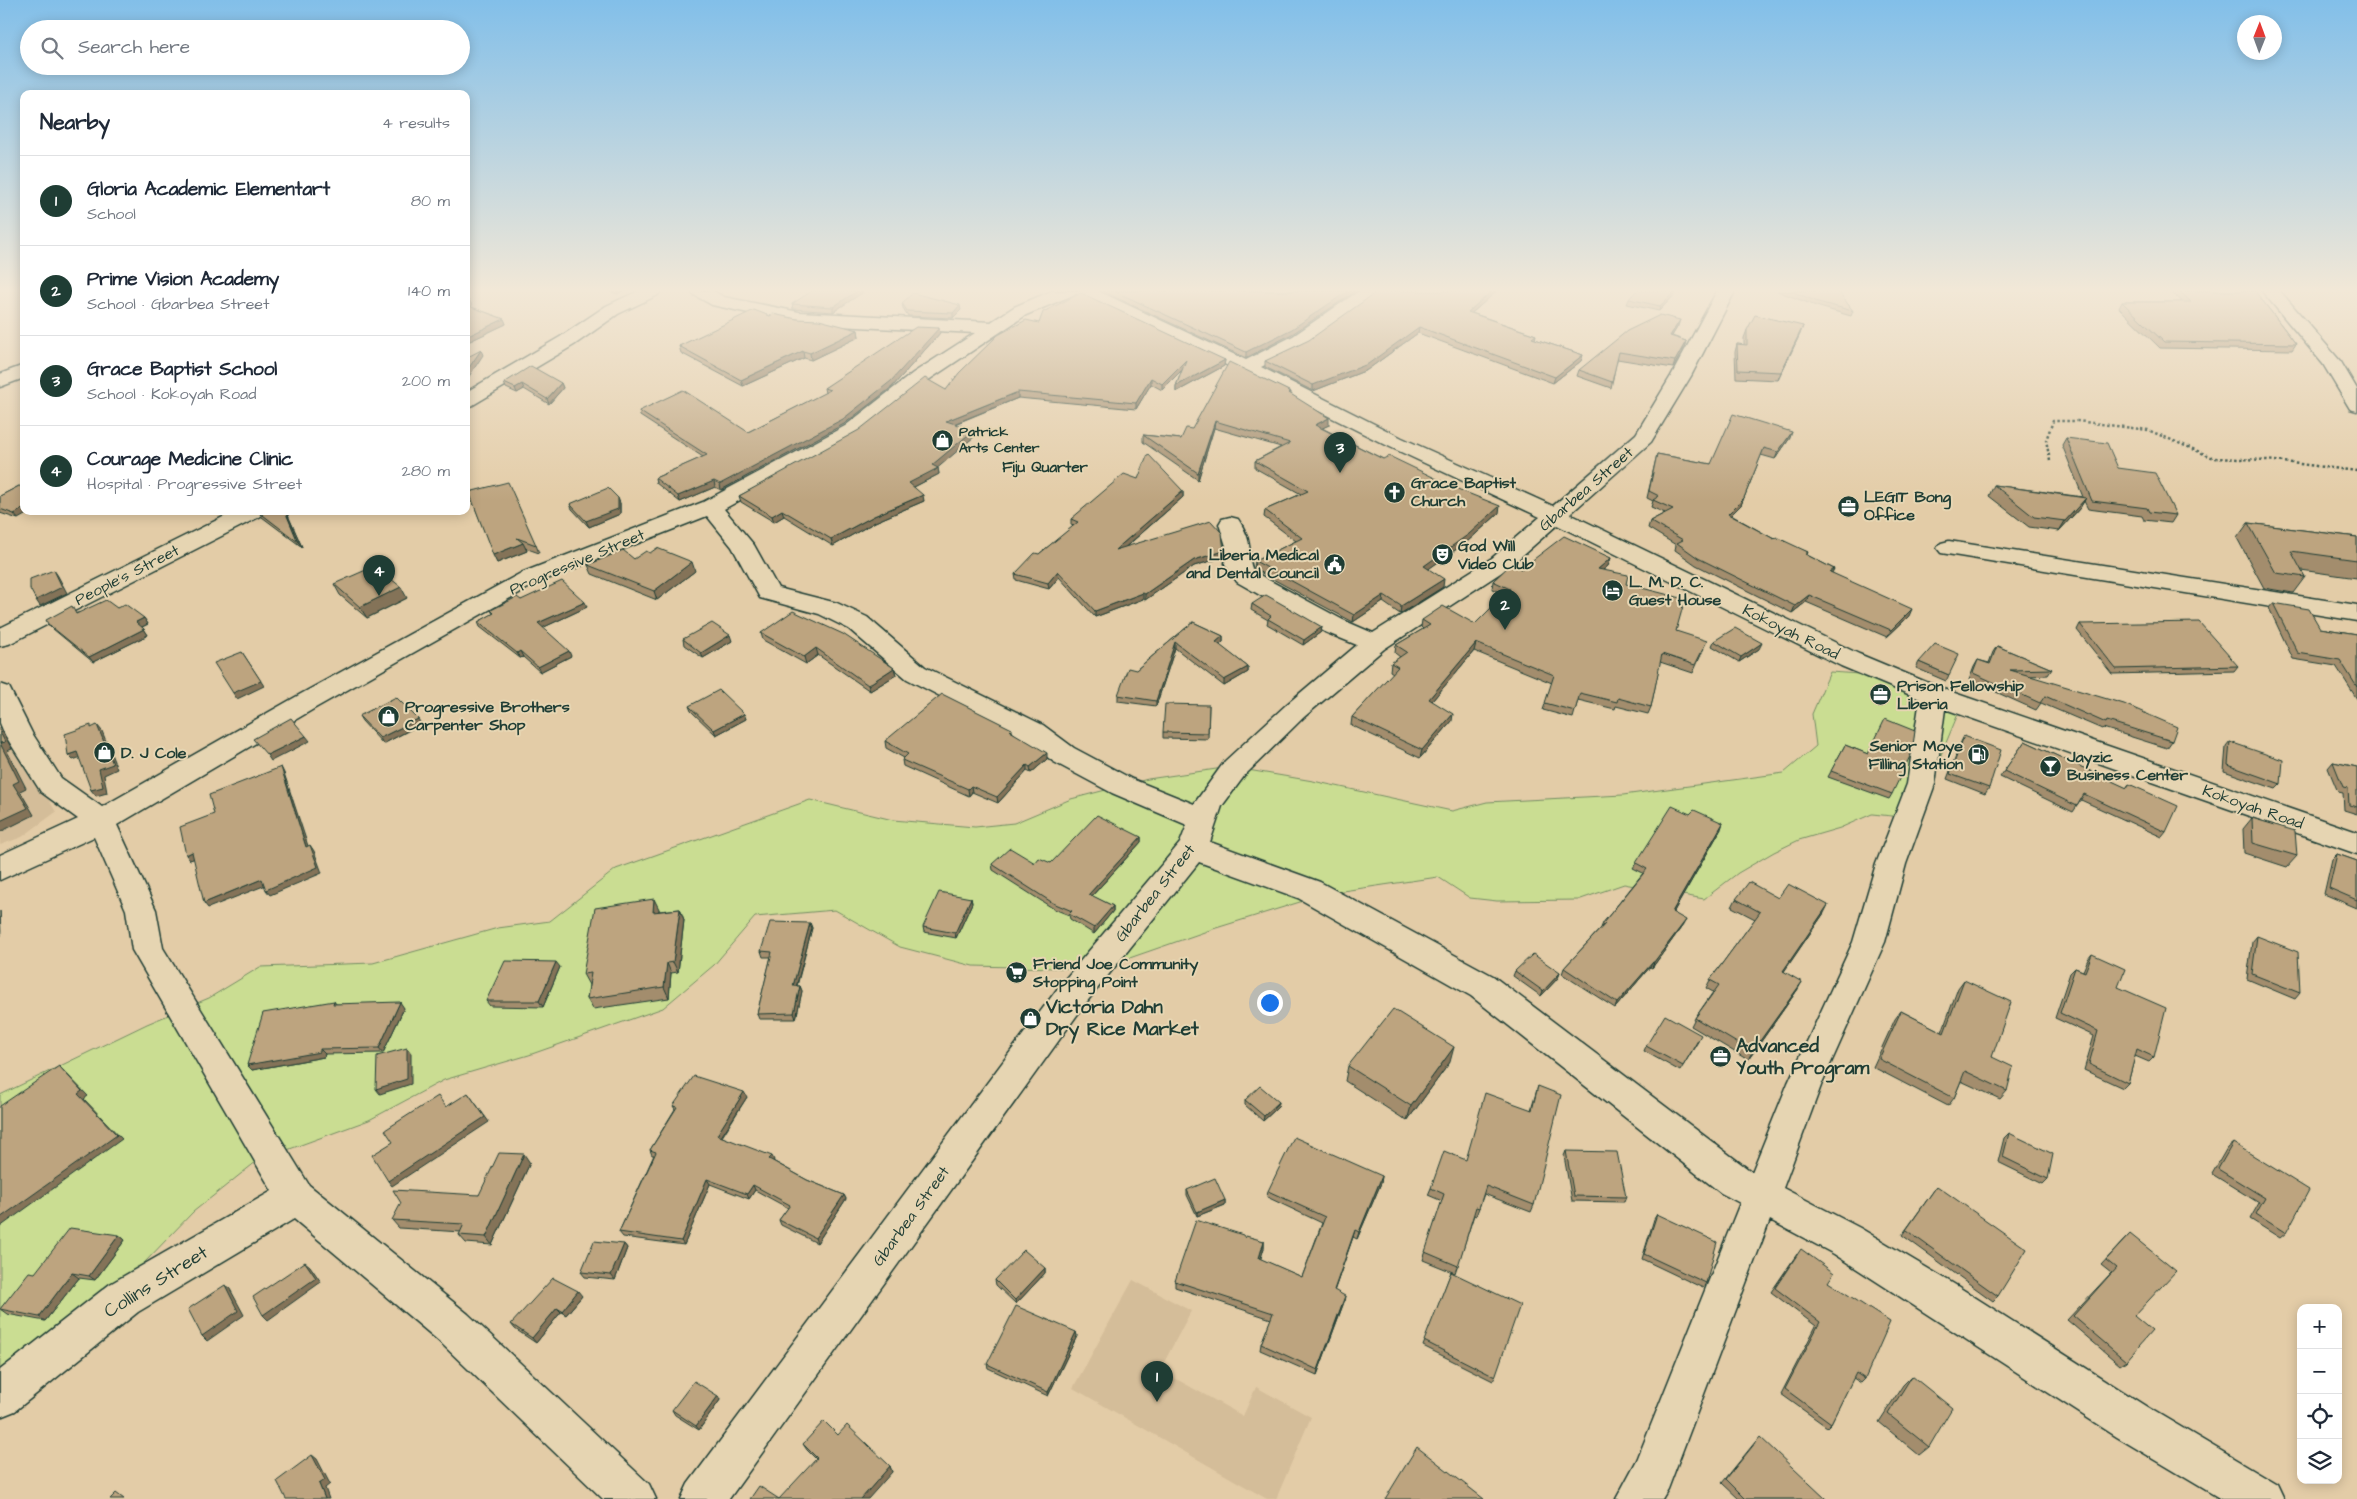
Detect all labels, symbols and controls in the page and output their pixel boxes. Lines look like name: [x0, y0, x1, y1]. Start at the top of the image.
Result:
north arrow: [2237, 15, 2282, 60]
search box: [20, 20, 470, 75]
icon: search: [38, 34, 66, 62]
text: Search here: [78, 34, 190, 61]
text: Nearby: [40, 108, 110, 137]
text: 4 results: [382, 112, 450, 134]
text: Gloria Academic Elementart: [87, 176, 330, 203]
text: 1: [55, 190, 57, 212]
text: 80 m: [411, 190, 450, 212]
text: School: [87, 203, 136, 225]
text: Prime Vision Academy: [87, 266, 279, 293]
text: 2: [51, 280, 61, 302]
text: 140 m: [408, 280, 450, 302]
text: School · Gbarbea Street: [87, 293, 269, 315]
text: Grace Baptist School: [87, 356, 277, 383]
text: 3: [52, 370, 60, 392]
text: 200 m: [402, 370, 450, 392]
text: School · Kokoyah Road: [87, 383, 256, 405]
place label: Patrick Arts Center: [959, 422, 1040, 458]
shop icon: Patrick Arts Center: [931, 428, 955, 452]
pin: 3: [1324, 432, 1356, 473]
street label: Gbarbea Street: [1534, 441, 1638, 536]
text: Courage Medicine Clinic: [87, 446, 293, 473]
district label: Fiju Quarter: [1002, 457, 1089, 478]
text: 4: [51, 460, 61, 482]
text: 280 m: [402, 460, 450, 482]
place label: Grace Baptist Church: [1411, 472, 1517, 512]
text: Hospital · Progressive Street: [87, 473, 302, 495]
church icon: Grace Baptist Church: [1383, 480, 1407, 504]
place label: LEGIT Bong Office: [1864, 486, 1952, 526]
office icon: LEGIT Bong Office: [1836, 494, 1860, 518]
street label: Progressive Street: [506, 523, 649, 601]
place label: God Will Video Club: [1457, 535, 1534, 575]
street label: People's Street: [71, 539, 183, 611]
theatre icon: God Will Video Club: [1430, 543, 1454, 567]
place label: Liberia Medical and Dental Council: [1185, 544, 1319, 584]
public building icon: Liberia Medical and Dental Council: [1323, 552, 1347, 576]
pin: 4: [363, 555, 395, 596]
place label: L. M. D. C. Guest House: [1629, 571, 1722, 611]
hotel icon: L. M. D. C. Guest House: [1601, 579, 1625, 603]
pin: 2: [1489, 589, 1521, 630]
street label: Kokoyah Road: [1738, 599, 1843, 666]
place label: Prison Fellowship Liberia: [1897, 675, 2024, 715]
office icon: Prison Fellowship Liberia: [1869, 683, 1893, 707]
place label: Progressive Brothers Carpenter Shop: [405, 696, 570, 736]
shop icon: Progressive Brothers Carpenter Shop: [377, 704, 401, 728]
place label: Senior Moye Filling Station: [1869, 735, 1963, 777]
shop icon: D. J Cole: [93, 741, 117, 765]
place label: D. J Cole: [121, 742, 187, 764]
fuel station icon: Senior Moye Filling Station: [1967, 743, 1991, 767]
place label: Jayzic Business Center: [2066, 746, 2188, 786]
bar icon: Jayzic Business Center: [2039, 754, 2063, 778]
street label: Kokoyah Road: [2199, 779, 2306, 836]
street label: Gbarbea Street: [1110, 839, 1200, 946]
place label: Friend Joe Community Stopping Point: [1032, 953, 1198, 995]
supermarket icon: Friend Joe Community Stopping Point: [1005, 961, 1029, 985]
your location: [1257, 990, 1283, 1016]
place label: Victoria Dahn Dry Rice Market: [1045, 994, 1199, 1044]
shop icon: Victoria Dahn Dry Rice Market: [1018, 1006, 1042, 1030]
place label: Advanced Youth Program: [1736, 1033, 1870, 1083]
office icon: Advanced Youth Program: [1708, 1045, 1732, 1069]
street label: Gbarbea Street: [867, 1161, 955, 1270]
street label: Collins Street: [99, 1239, 214, 1325]
map controls: [2297, 1304, 2342, 1484]
button: +: [2297, 1304, 2342, 1349]
button: −: [2297, 1349, 2342, 1394]
pin: 1: [1141, 1361, 1173, 1402]
button: locate: [2297, 1394, 2342, 1439]
button: layers: [2297, 1439, 2342, 1484]

